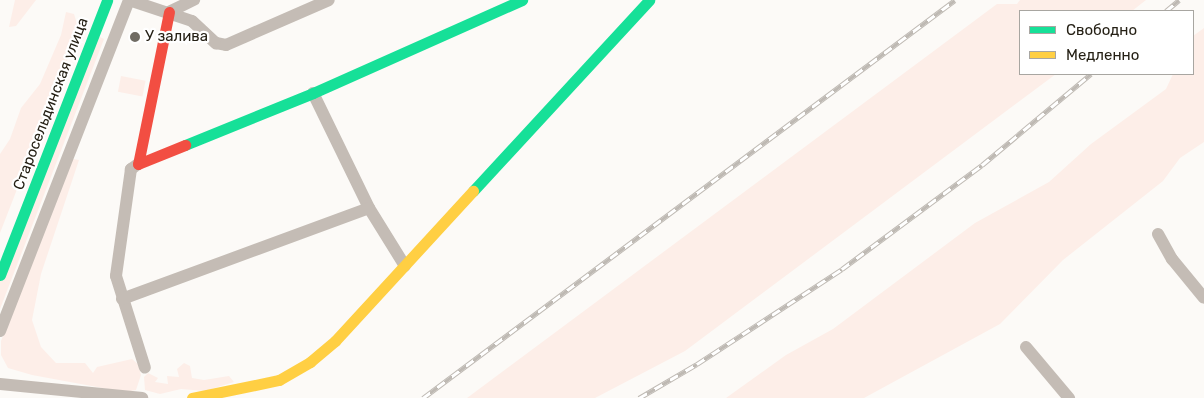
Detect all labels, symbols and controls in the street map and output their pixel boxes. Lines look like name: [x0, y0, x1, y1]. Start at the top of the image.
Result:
legend: [1019, 10, 1194, 75]
street label: Старосельдинская улица: [10, 15, 92, 193]
text: Свободно: [1066, 21, 1137, 39]
place label: У залива: [145, 28, 208, 46]
marker: У залива: [129, 31, 141, 43]
text: Медленно: [1066, 46, 1139, 64]

